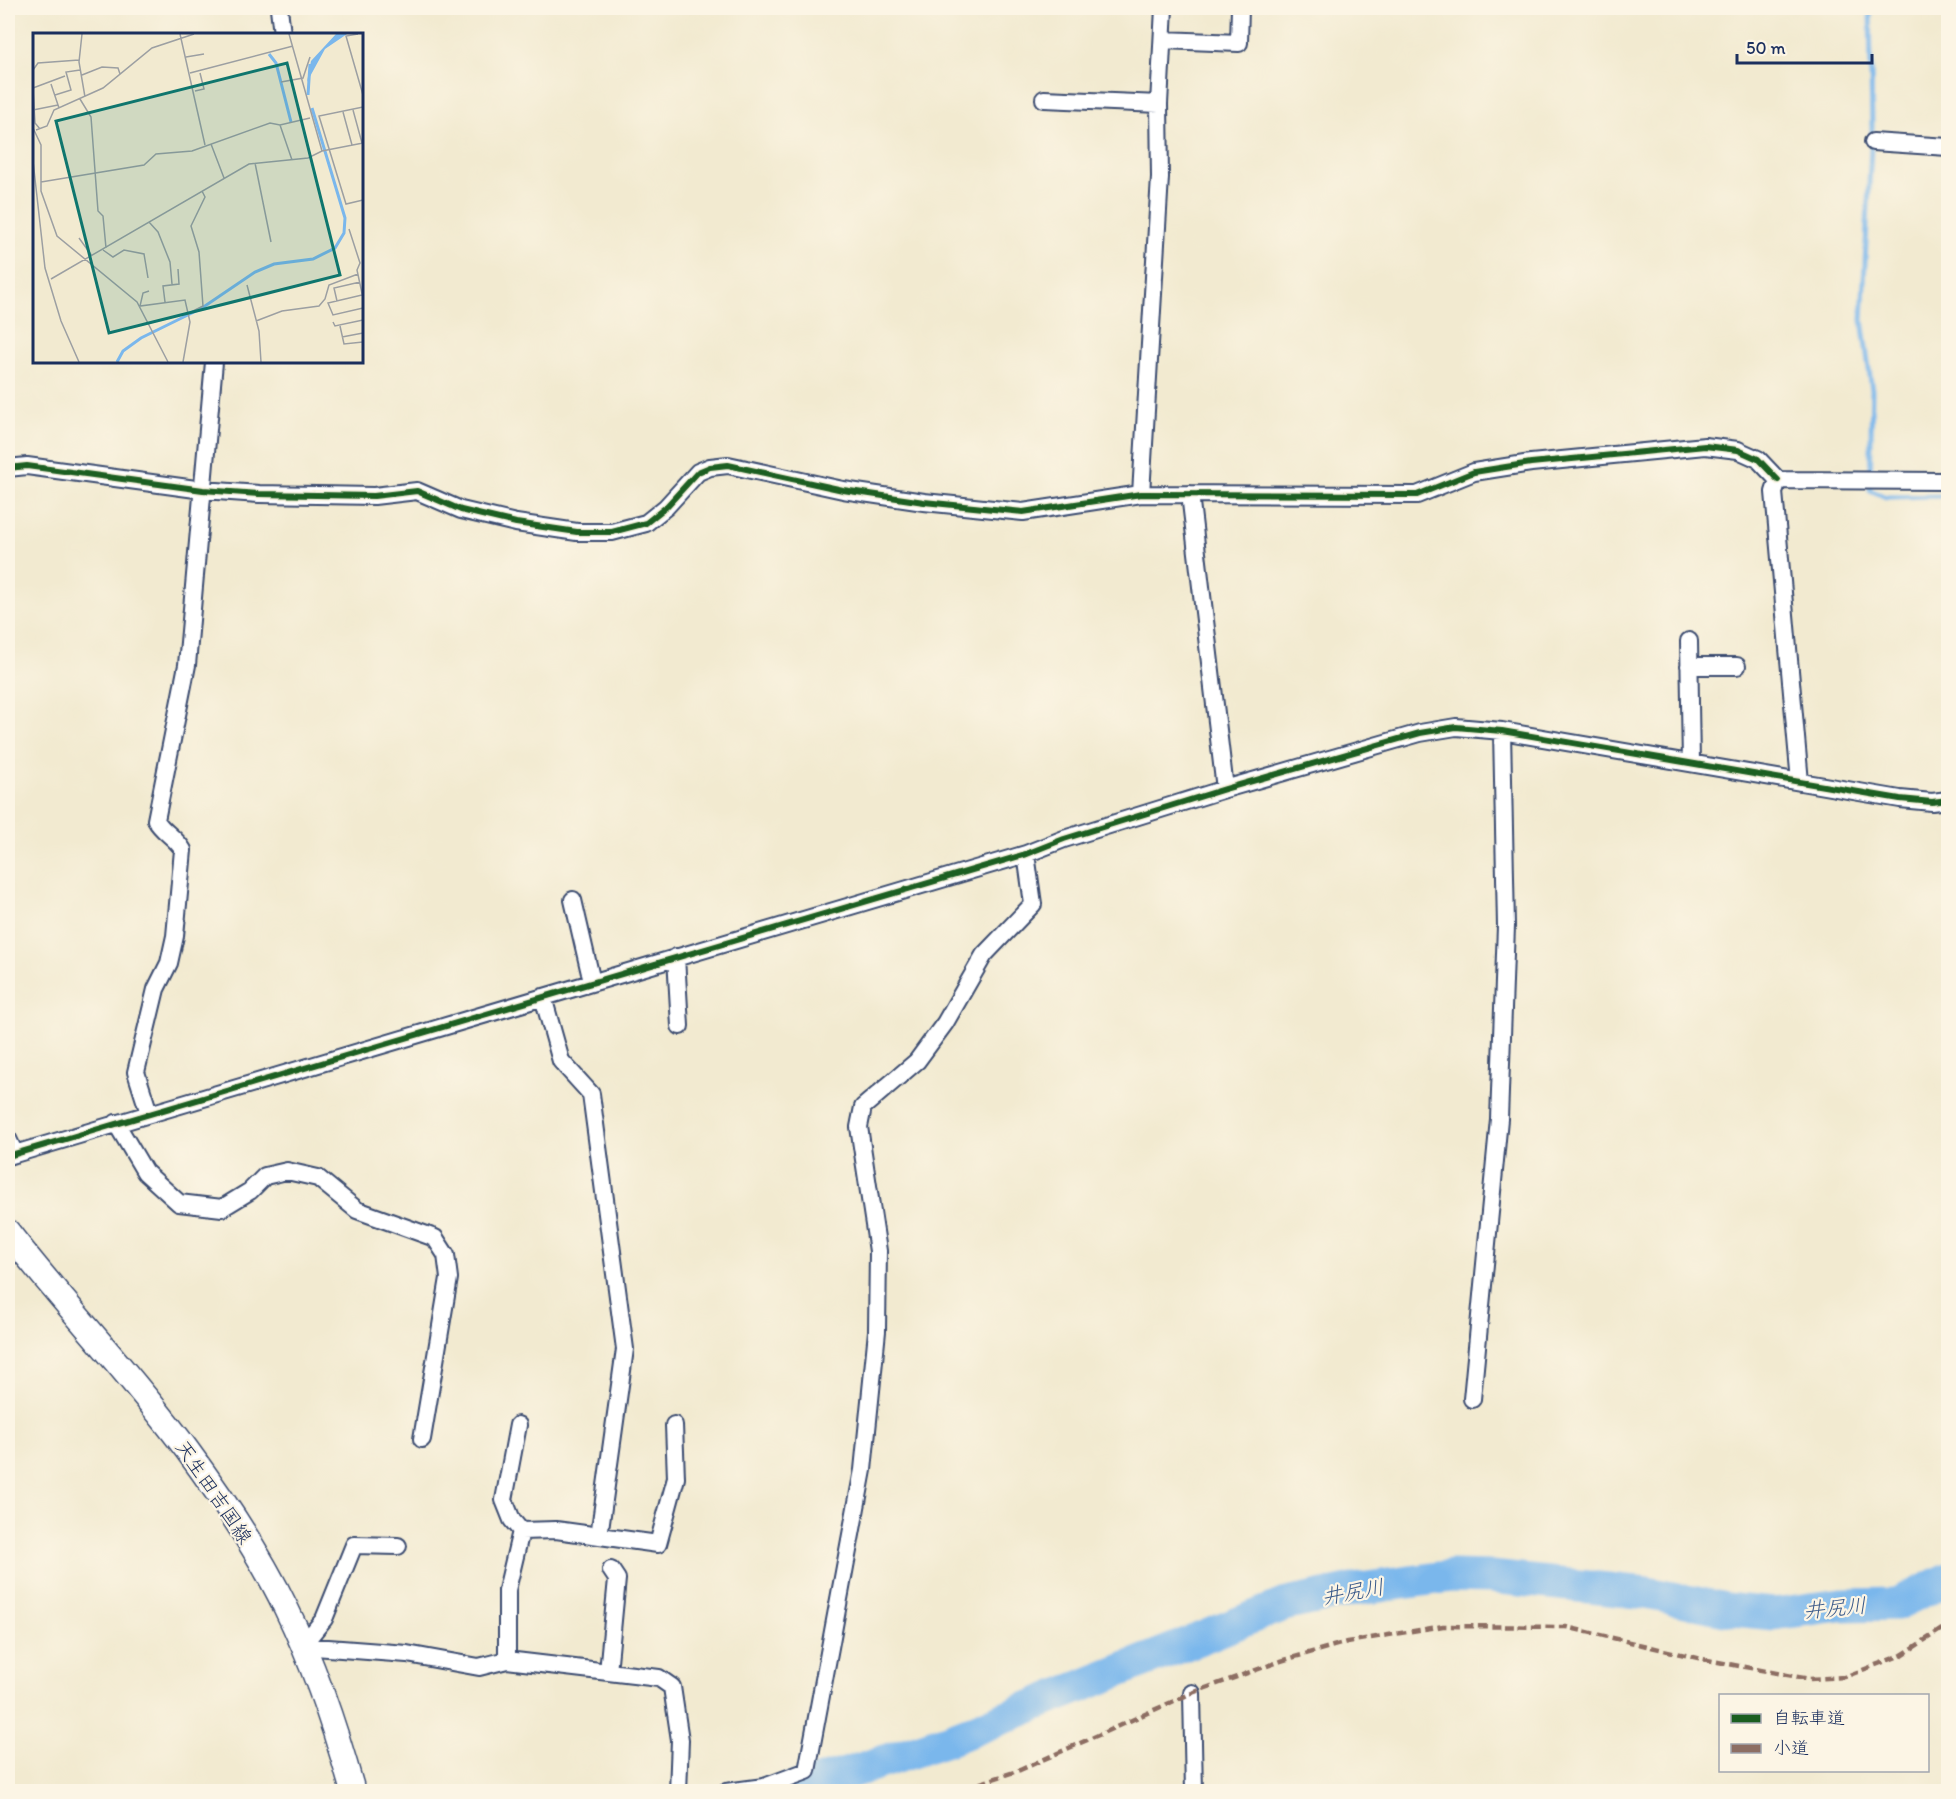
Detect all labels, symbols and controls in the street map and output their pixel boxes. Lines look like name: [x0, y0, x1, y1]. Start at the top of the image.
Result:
scale bar: [1737, 27, 1872, 65]
inset map: [33, 33, 363, 363]
text: 50 m: [1746, 37, 1786, 59]
street label: 天生田吉国線: [170, 1436, 258, 1548]
water label: 井尻川: [1320, 1574, 1386, 1609]
water label: 井尻川: [1802, 1592, 1867, 1623]
legend: [1719, 1694, 1929, 1772]
text: 自転車道: [1773, 1707, 1845, 1729]
text: 小道: [1773, 1737, 1809, 1759]

